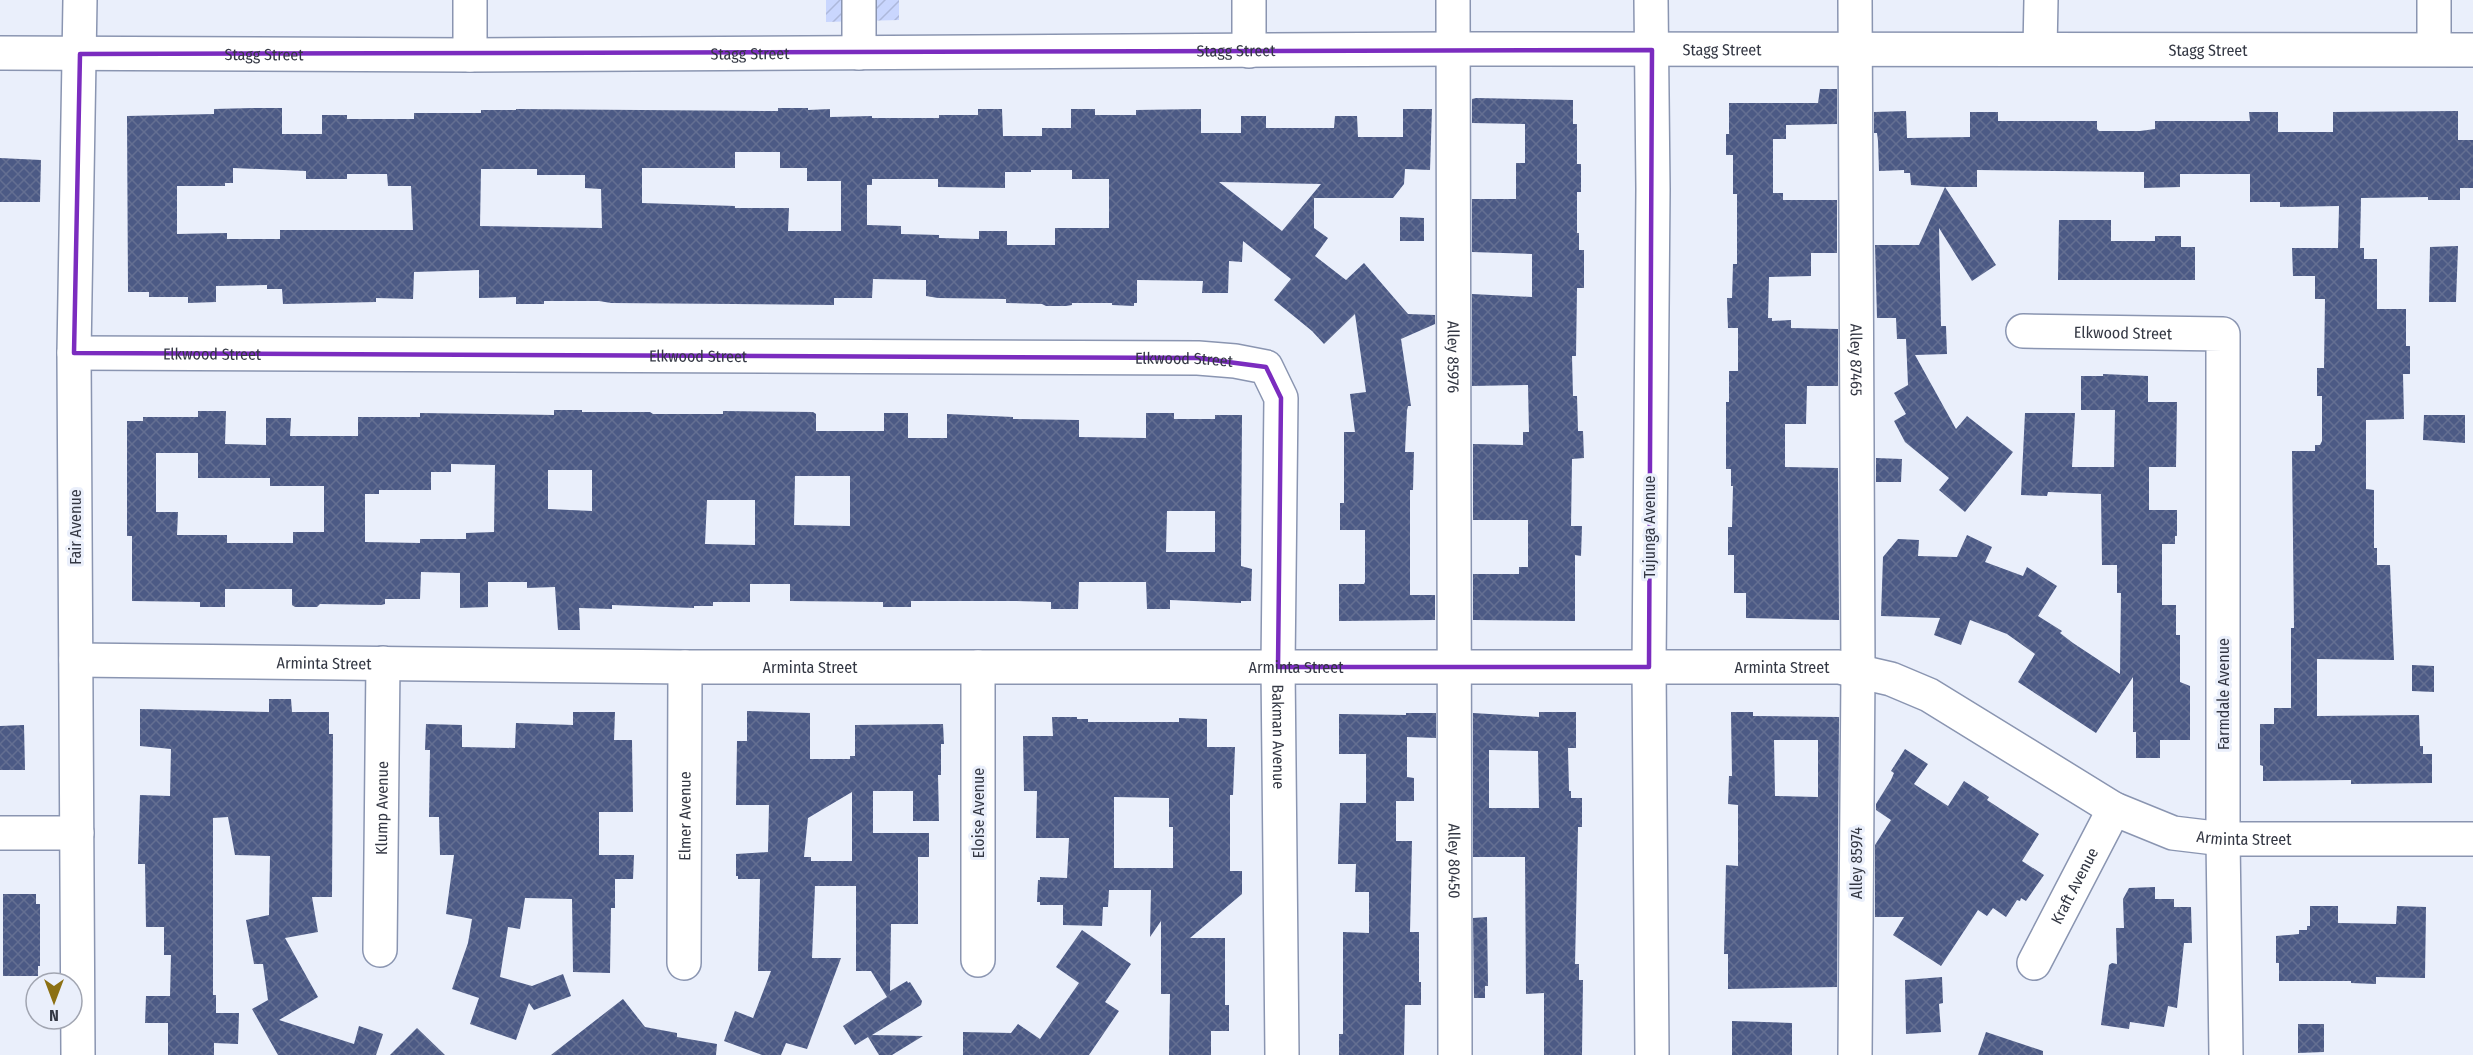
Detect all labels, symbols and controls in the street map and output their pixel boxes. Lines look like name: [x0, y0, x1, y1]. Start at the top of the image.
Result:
street label: Stagg Street: [1682, 40, 1762, 59]
street label: Stagg Street: [2168, 40, 2248, 59]
street label: Stagg Street: [1196, 41, 1276, 60]
street label: Stagg Street: [224, 44, 304, 64]
street label: Stagg Street: [710, 44, 790, 63]
street label: Alley 85976: [1444, 321, 1463, 393]
street label: Elkwood Street: [2074, 322, 2173, 343]
street label: Alley 87465: [1847, 324, 1866, 396]
street label: Elkwood Street: [163, 344, 262, 363]
street label: Elkwood Street: [649, 346, 748, 365]
street label: Elkwood Street: [1135, 348, 1234, 370]
street label: Tujunga Avenue: [1640, 475, 1659, 578]
street label: Fair Avenue: [66, 489, 85, 565]
street label: Farmdale Avenue: [2214, 638, 2233, 750]
street label: Arminta Street: [276, 653, 372, 673]
street label: Arminta Street: [763, 658, 858, 677]
street label: Arminta Street: [1249, 658, 1344, 677]
street label: Arminta Street: [1735, 658, 1830, 677]
street label: Bakman Avenue: [1269, 684, 1289, 789]
street label: Klump Avenue: [371, 761, 391, 855]
street label: Eloise Avenue: [969, 768, 988, 858]
street label: Elmer Avenue: [675, 771, 694, 861]
street label: Alley 80450: [1445, 823, 1464, 899]
street label: Arminta Street: [2196, 826, 2292, 849]
street label: Alley 85974: [1847, 827, 1866, 899]
street label: Kraft Avenue: [2046, 844, 2102, 927]
north arrow: [24, 971, 84, 1031]
text: N: [49, 1006, 59, 1025]

